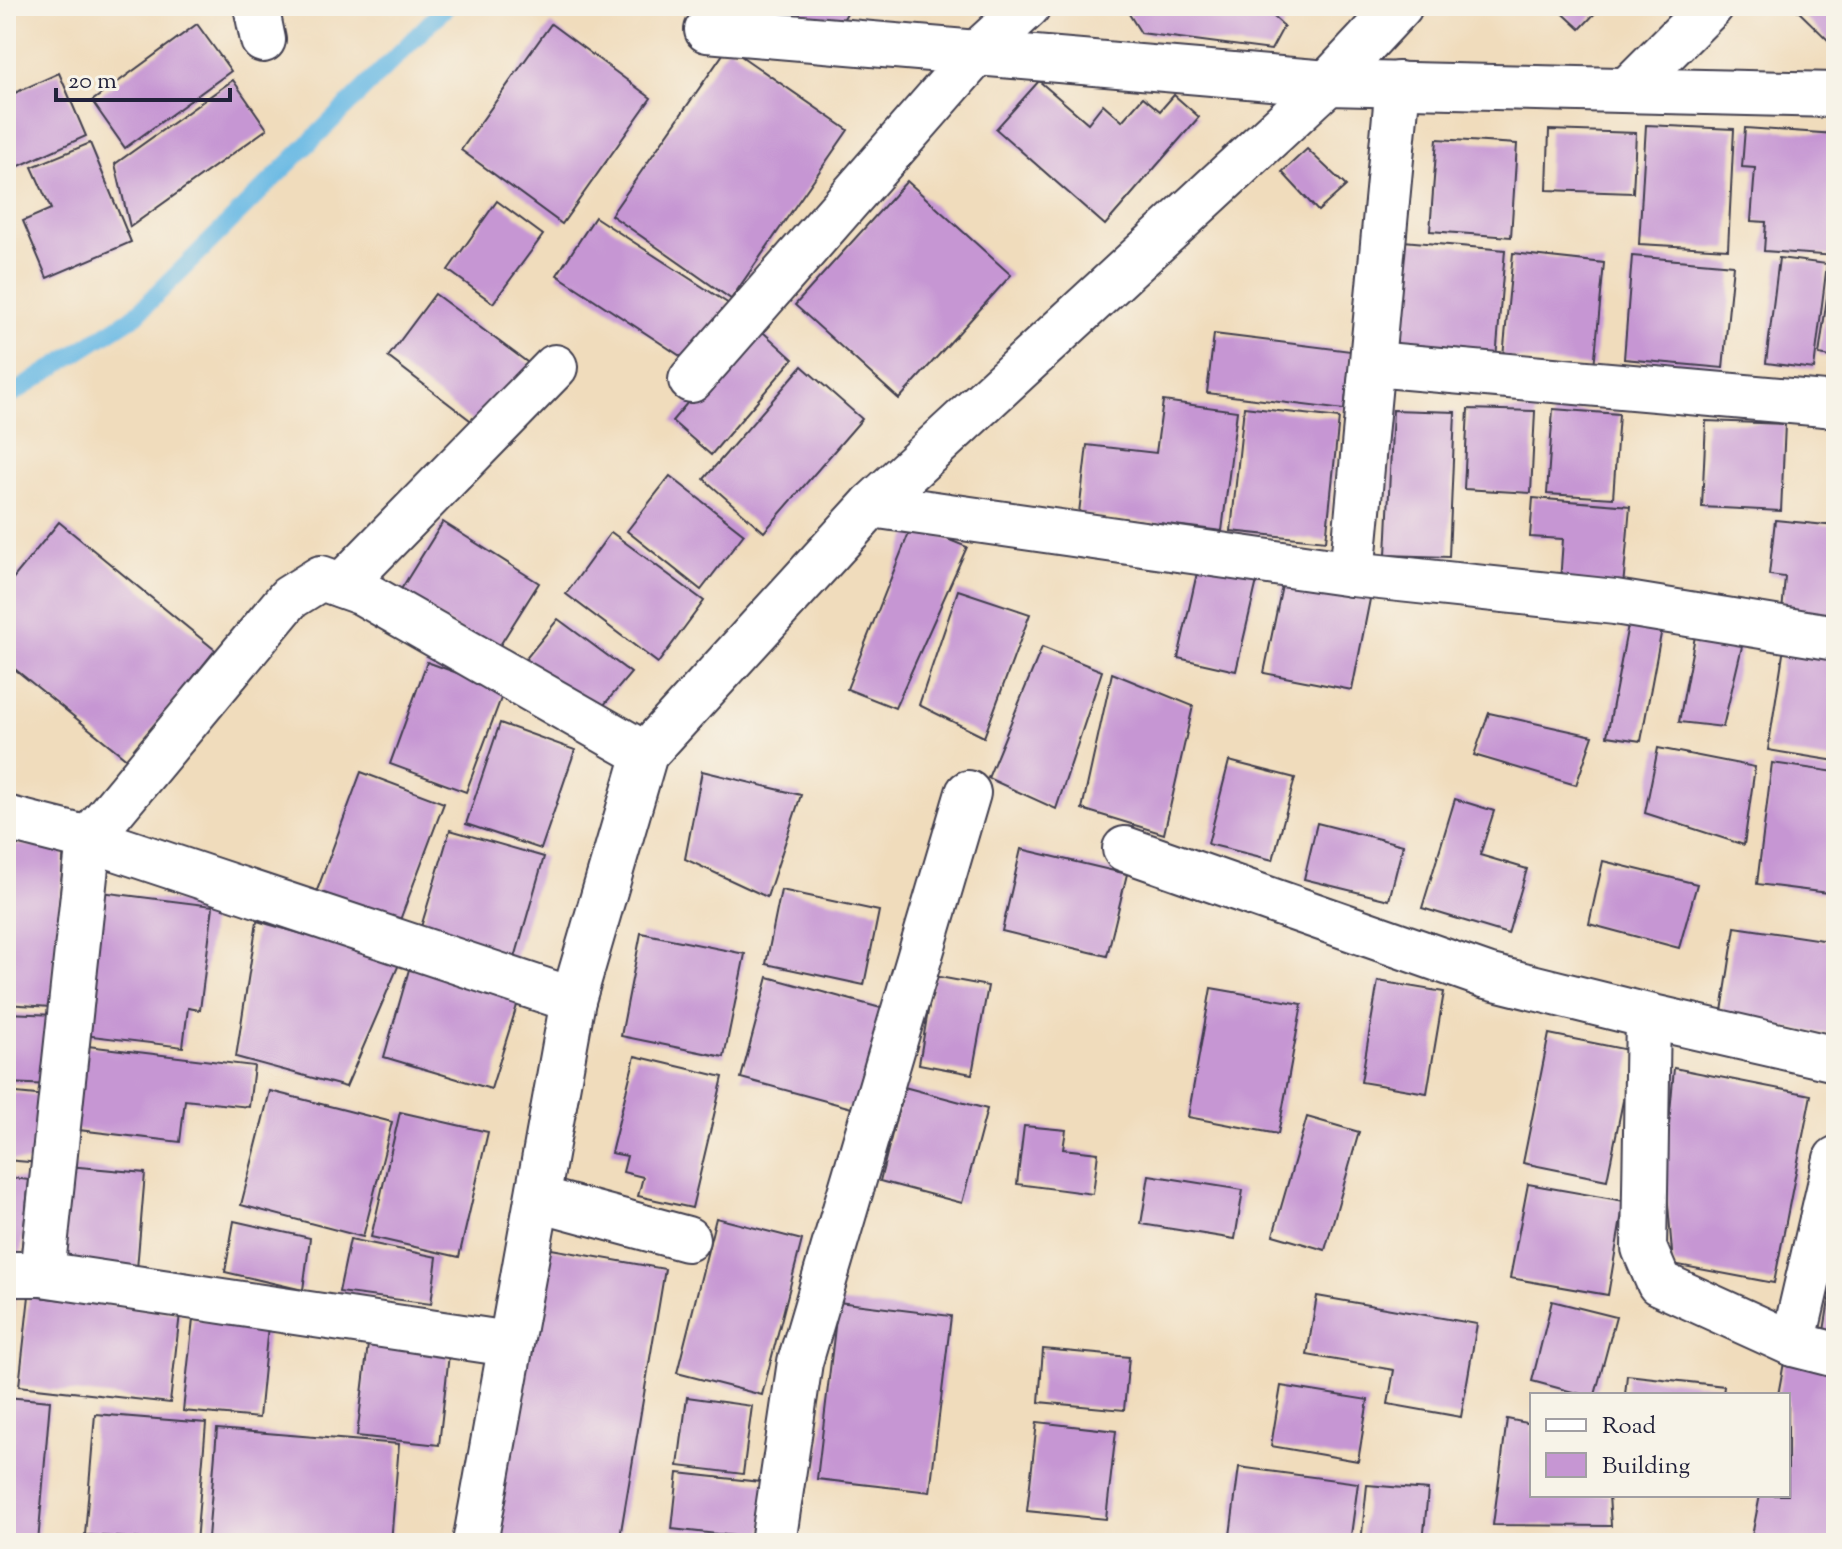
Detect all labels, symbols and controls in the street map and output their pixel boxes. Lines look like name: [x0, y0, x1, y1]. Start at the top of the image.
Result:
scale bar: [56, 52, 230, 102]
text: 20 m: [68, 65, 117, 99]
legend: [1530, 1393, 1790, 1497]
text: Road: [1602, 1410, 1656, 1444]
text: Building: [1602, 1450, 1691, 1484]

